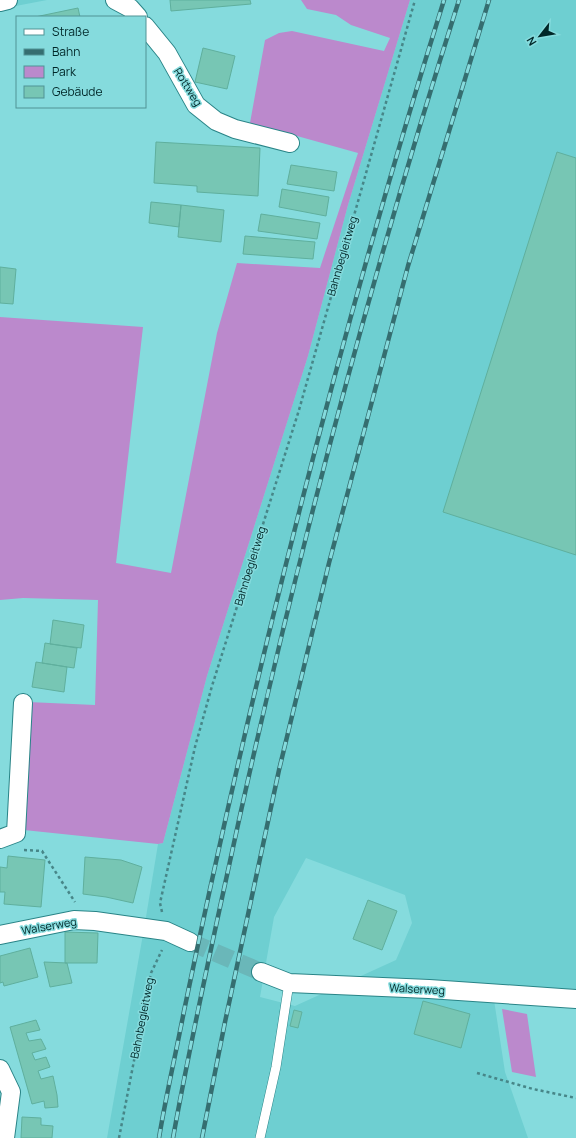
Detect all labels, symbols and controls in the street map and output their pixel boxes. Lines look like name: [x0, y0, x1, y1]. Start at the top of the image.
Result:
legend: [16, 16, 146, 108]
north arrow: [520, 16, 560, 56]
text: Straße: [52, 23, 89, 40]
text: N: [522, 34, 539, 49]
text: Bahn: [52, 43, 80, 60]
text: Park: [52, 63, 77, 80]
street label: Rottweg: [171, 65, 206, 109]
text: Gebäude: [52, 83, 103, 100]
street label: Bahnbegleitweg: [323, 214, 360, 298]
street label: Bahnbegleitweg: [230, 524, 269, 608]
street label: Walserweg: [20, 913, 78, 938]
street label: Bahnbegleitweg: [126, 976, 157, 1060]
street label: Walserweg: [389, 980, 445, 997]

